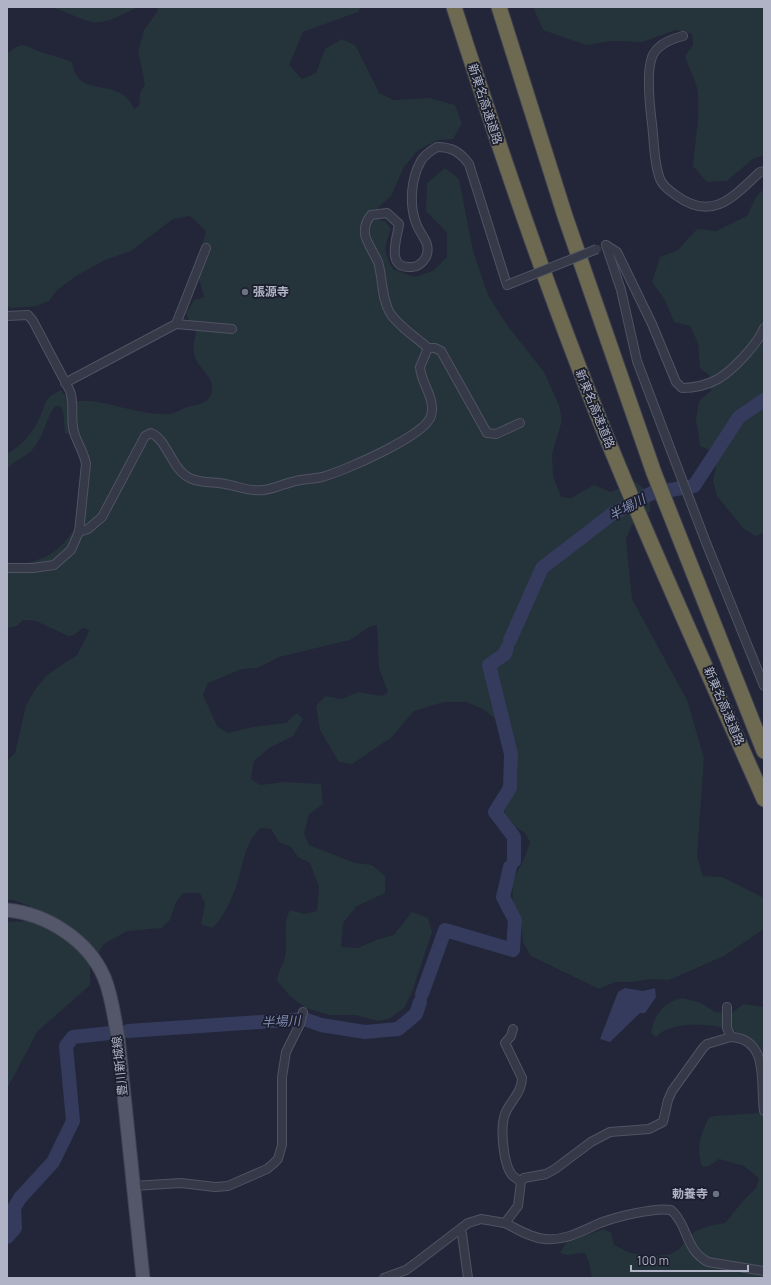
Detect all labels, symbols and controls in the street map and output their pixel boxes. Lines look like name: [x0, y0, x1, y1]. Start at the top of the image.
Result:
street label: 新東名高速道路: [464, 61, 507, 146]
place label: 張源寺: [253, 283, 289, 300]
marker: 張源寺: [240, 287, 250, 297]
street label: 新東名高速道路: [572, 367, 619, 451]
water label: 半場川: [606, 489, 650, 524]
street label: 新東名高速道路: [700, 664, 749, 748]
water label: 半場川: [261, 1011, 303, 1031]
street label: 豊川新城線: [108, 1035, 131, 1097]
place label: 勅養寺: [672, 1185, 708, 1202]
marker: 勅養寺: [711, 1189, 721, 1199]
scale bar: [631, 1247, 748, 1273]
text: 100 m: [637, 1252, 669, 1269]

